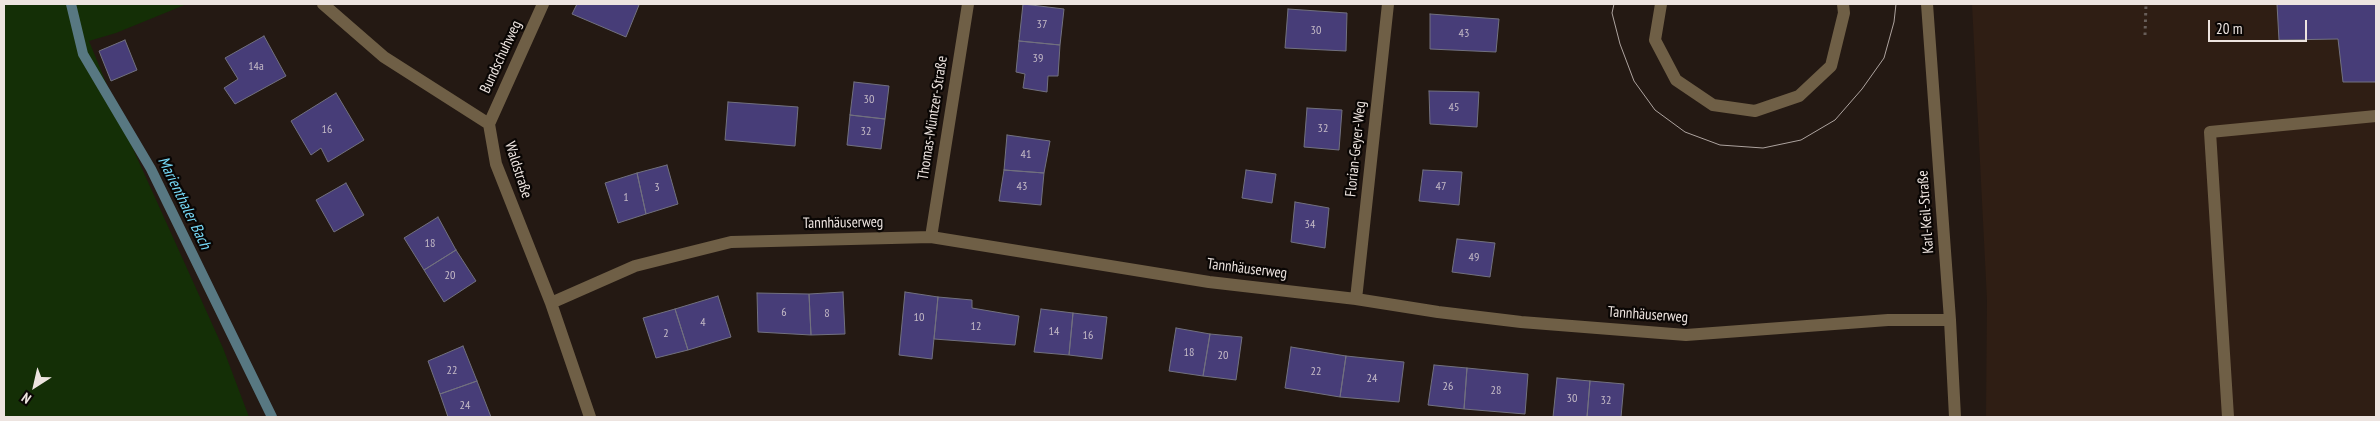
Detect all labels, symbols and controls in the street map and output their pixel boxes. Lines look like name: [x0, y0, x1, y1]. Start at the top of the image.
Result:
scale bar: [2210, 10, 2309, 42]
street label: Bundschuhweg: [476, 18, 526, 96]
house number: 37: [1037, 18, 1047, 32]
text: 20 m: [2216, 19, 2242, 38]
house number: 30: [1311, 24, 1321, 38]
house number: 43: [1459, 27, 1469, 41]
house number: 39: [1033, 52, 1043, 66]
street label: Thomas-Müntzer-Straße: [914, 54, 952, 182]
house number: 14a: [248, 60, 264, 74]
house number: 30: [864, 93, 874, 107]
street label: Florian-Geyer-Weg: [1342, 100, 1370, 198]
house number: 45: [1449, 101, 1459, 115]
house number: 32: [1318, 122, 1328, 136]
house number: 16: [322, 123, 332, 137]
house number: 32: [861, 125, 871, 139]
street label: Waldstraße: [500, 139, 536, 201]
house number: 41: [1021, 148, 1031, 162]
water label: Marienthaler Bach: [153, 154, 215, 252]
street label: Karl-Keil-Straße: [1914, 170, 1938, 254]
house number: 43: [1017, 180, 1027, 194]
house number: 47: [1436, 180, 1446, 194]
house number: 3: [654, 181, 660, 195]
house number: 1: [623, 191, 629, 205]
street label: Tannhäuserweg: [803, 213, 883, 233]
house number: 34: [1305, 218, 1315, 232]
house number: 18: [425, 237, 435, 251]
house number: 49: [1469, 251, 1479, 265]
street label: Tannhäuserweg: [1206, 255, 1288, 283]
house number: 20: [445, 269, 455, 283]
street label: Tannhäuserweg: [1607, 303, 1689, 327]
house number: 6: [781, 306, 787, 320]
house number: 8: [824, 307, 830, 321]
house number: 10: [914, 311, 924, 325]
house number: 4: [700, 316, 706, 330]
house number: 12: [971, 320, 981, 334]
house number: 14: [1049, 325, 1059, 339]
house number: 2: [663, 327, 669, 341]
house number: 16: [1083, 329, 1093, 343]
house number: 18: [1184, 346, 1194, 360]
house number: 20: [1218, 349, 1228, 363]
north arrow: [10, 361, 60, 411]
house number: 22: [447, 364, 457, 378]
house number: 22: [1311, 365, 1321, 379]
house number: 24: [1367, 372, 1377, 386]
house number: 26: [1443, 380, 1453, 394]
house number: 28: [1491, 384, 1501, 398]
text: N: [18, 389, 35, 408]
house number: 30: [1567, 392, 1577, 406]
house number: 32: [1601, 394, 1611, 408]
house number: 24: [460, 399, 470, 413]

